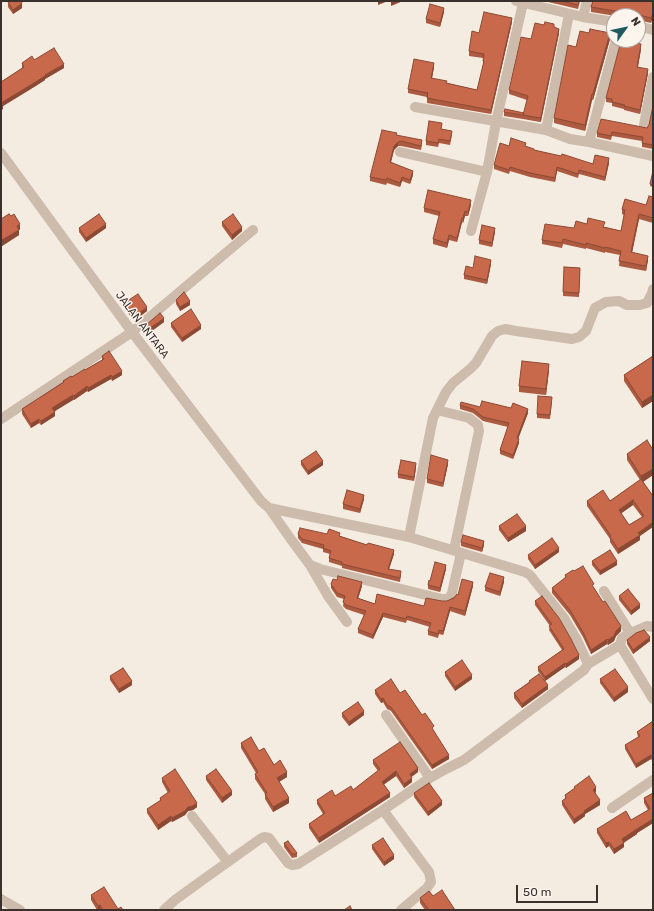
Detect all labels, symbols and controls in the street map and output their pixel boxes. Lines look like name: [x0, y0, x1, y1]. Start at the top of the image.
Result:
north arrow: [606, 8, 646, 48]
text: N: [628, 15, 643, 29]
street label: JALAN ANTARA: [112, 289, 172, 361]
scale bar: [518, 877, 600, 903]
text: 50 m: [523, 885, 551, 899]

